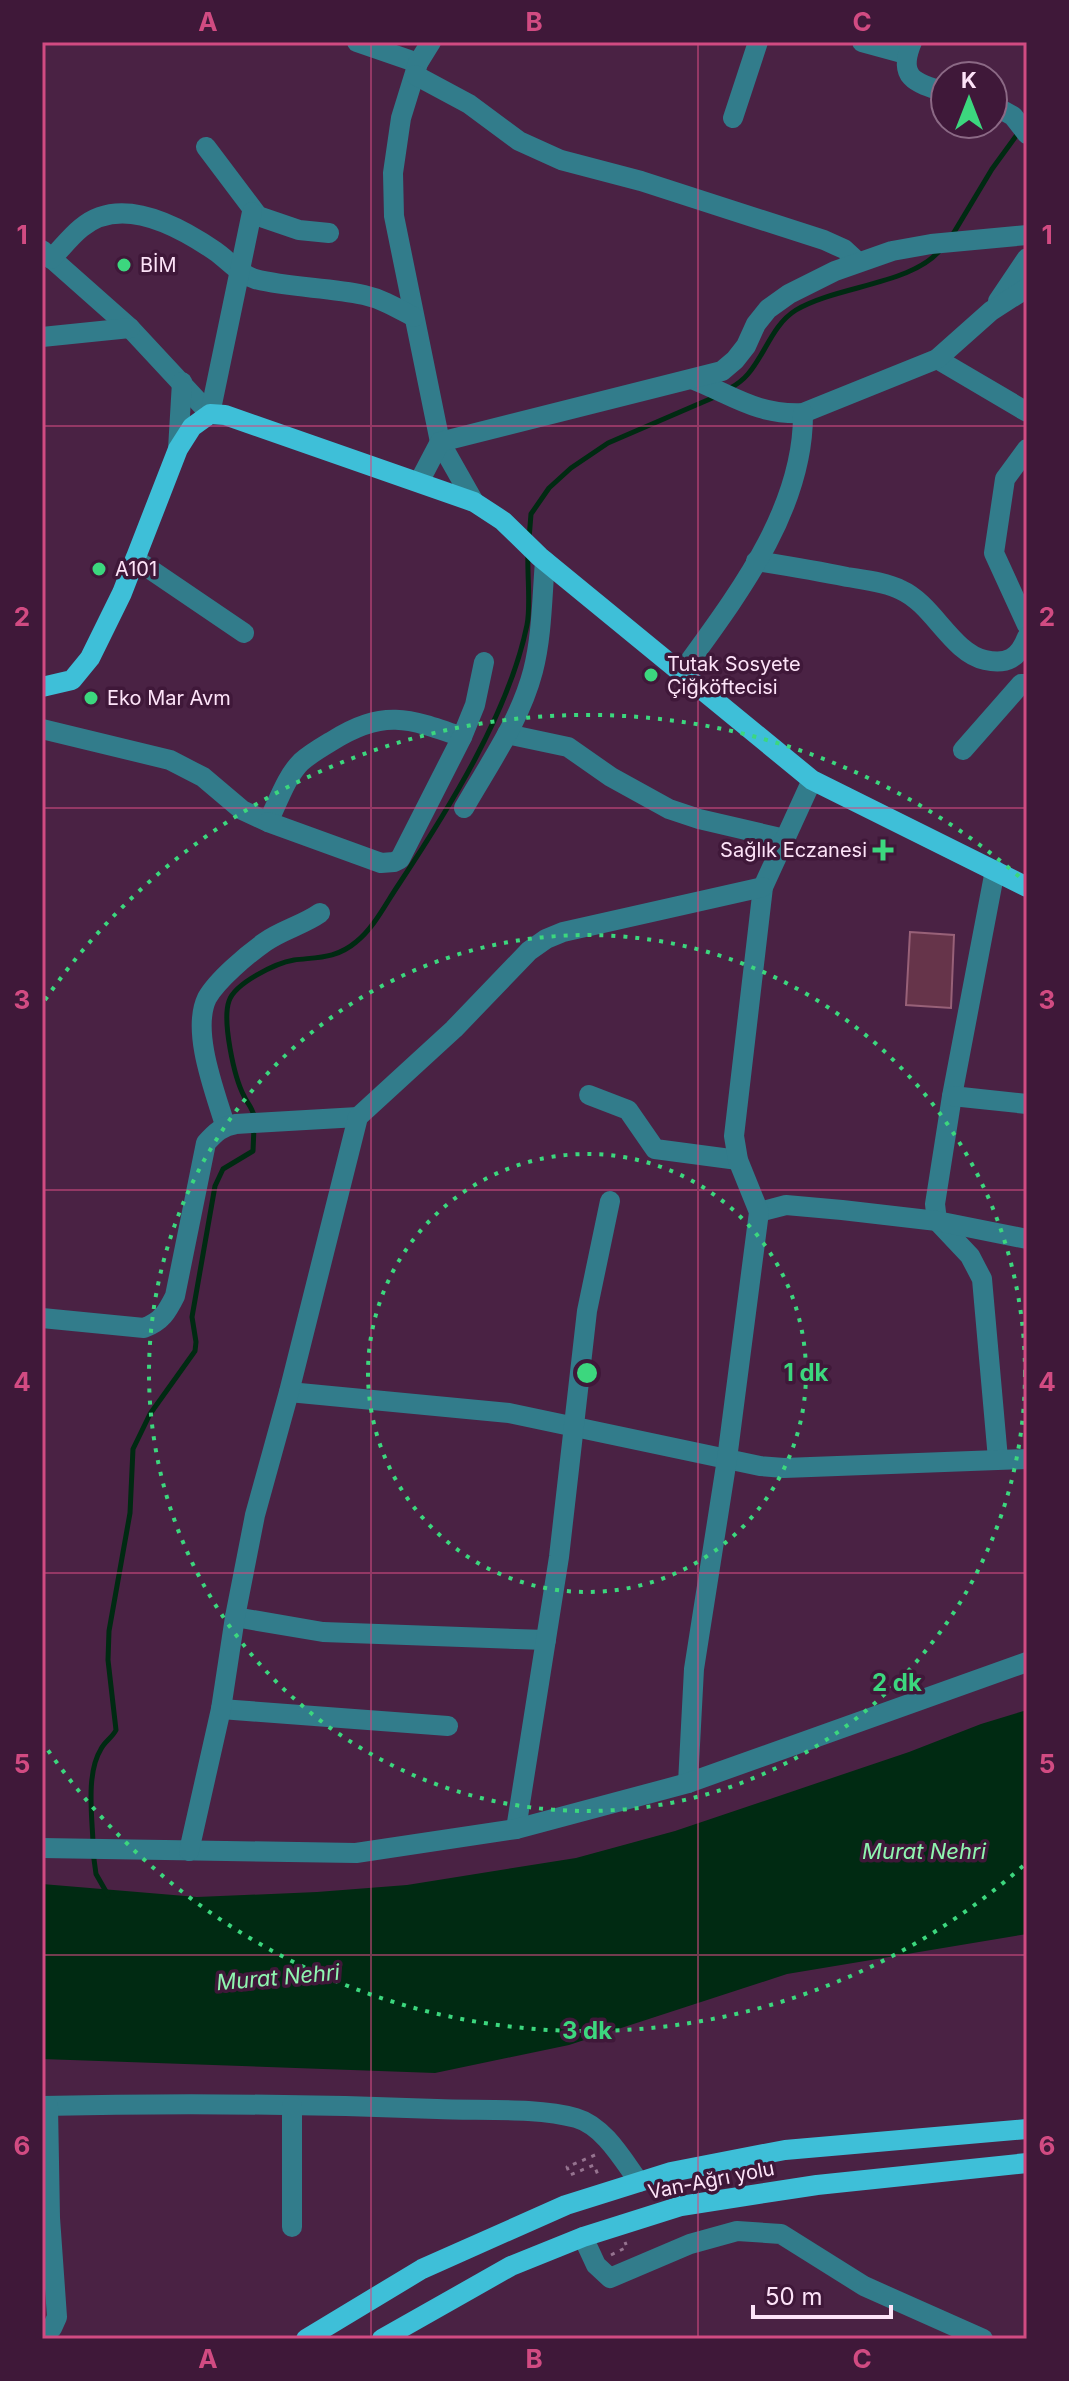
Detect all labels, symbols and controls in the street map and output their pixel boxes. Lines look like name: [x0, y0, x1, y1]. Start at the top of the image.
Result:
text: A: [198, 6, 218, 37]
text: B: [525, 6, 543, 37]
text: C: [852, 6, 872, 37]
north arrow: [929, 60, 1009, 140]
text: K: [961, 67, 977, 93]
text: 1: [16, 219, 28, 250]
text: 1: [1041, 219, 1053, 250]
place label: BİM: [140, 252, 177, 277]
marker: BİM: [115, 256, 133, 274]
place label: A101: [115, 557, 157, 581]
marker: A101: [90, 560, 108, 578]
text: 2: [14, 601, 30, 632]
text: 2: [1039, 601, 1055, 632]
place label: Tutak Sosyete Çiğköftecisi: [667, 652, 801, 699]
marker: Tutak Sosyete Çiğköftecisi: [642, 666, 660, 684]
place label: Eko Mar Avm: [107, 686, 231, 710]
marker: Eko Mar Avm: [82, 689, 100, 707]
place label: Sağlık Eczanesi: [720, 838, 867, 862]
marker: Sağlık Eczanesi: [874, 841, 892, 859]
text: 3: [14, 984, 30, 1015]
text: 3: [1039, 984, 1055, 1015]
text: 1 dk: [783, 1358, 829, 1387]
centre of rings: [573, 1359, 601, 1387]
text: 4: [13, 1366, 31, 1397]
text: 4: [1038, 1366, 1056, 1397]
text: 2 dk: [872, 1668, 922, 1697]
text: 5: [14, 1748, 30, 1779]
text: 5: [1039, 1748, 1055, 1779]
water label: Murat Nehri: [862, 1838, 987, 1864]
water label: Murat Nehri: [215, 1959, 342, 1995]
text: 3 dk: [562, 2016, 612, 2045]
text: 6: [14, 2130, 30, 2161]
text: 6: [1039, 2130, 1055, 2161]
street label: Van-Ağrı yolu: [646, 2156, 776, 2204]
scale bar: [753, 2269, 891, 2319]
text: 50 m: [765, 2282, 823, 2311]
text: A: [198, 2343, 218, 2374]
text: B: [525, 2343, 543, 2374]
text: C: [852, 2343, 872, 2374]

